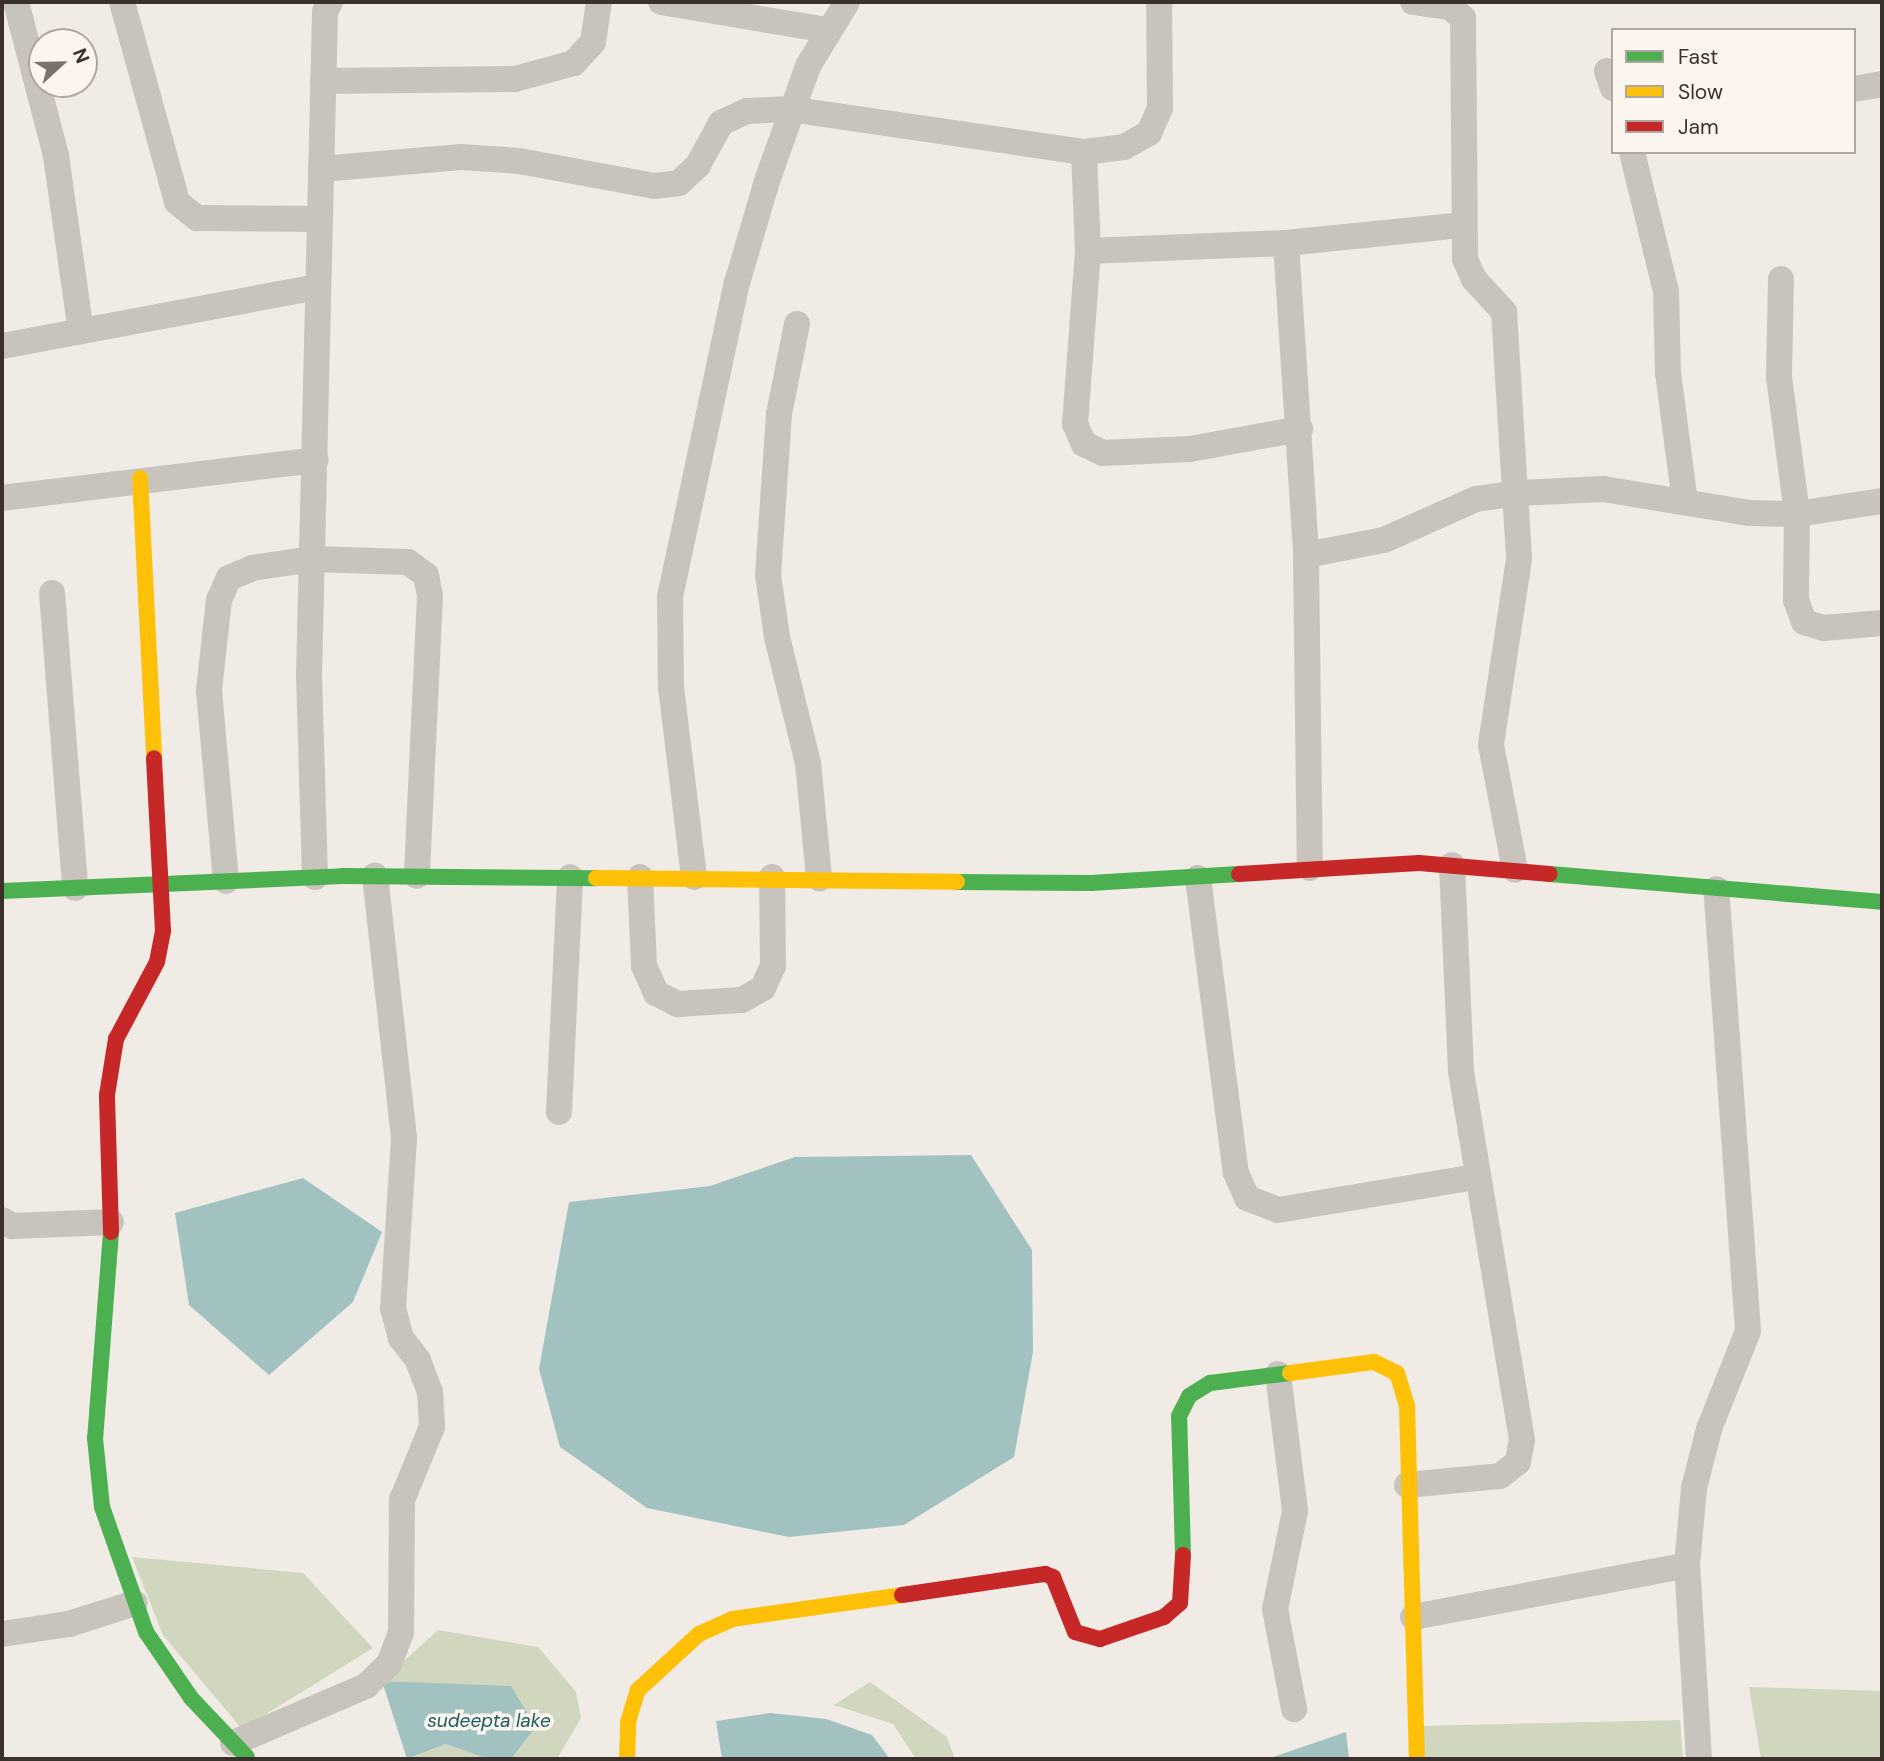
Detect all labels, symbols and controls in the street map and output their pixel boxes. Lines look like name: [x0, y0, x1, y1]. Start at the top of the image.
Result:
north arrow: [28, 28, 98, 98]
legend: [1611, 28, 1856, 154]
text: Fast: [1678, 43, 1718, 71]
text: N: [67, 45, 95, 67]
text: Slow: [1678, 78, 1723, 106]
text: Jam: [1678, 113, 1719, 141]
water label: sudeepta lake: [427, 1710, 551, 1732]

